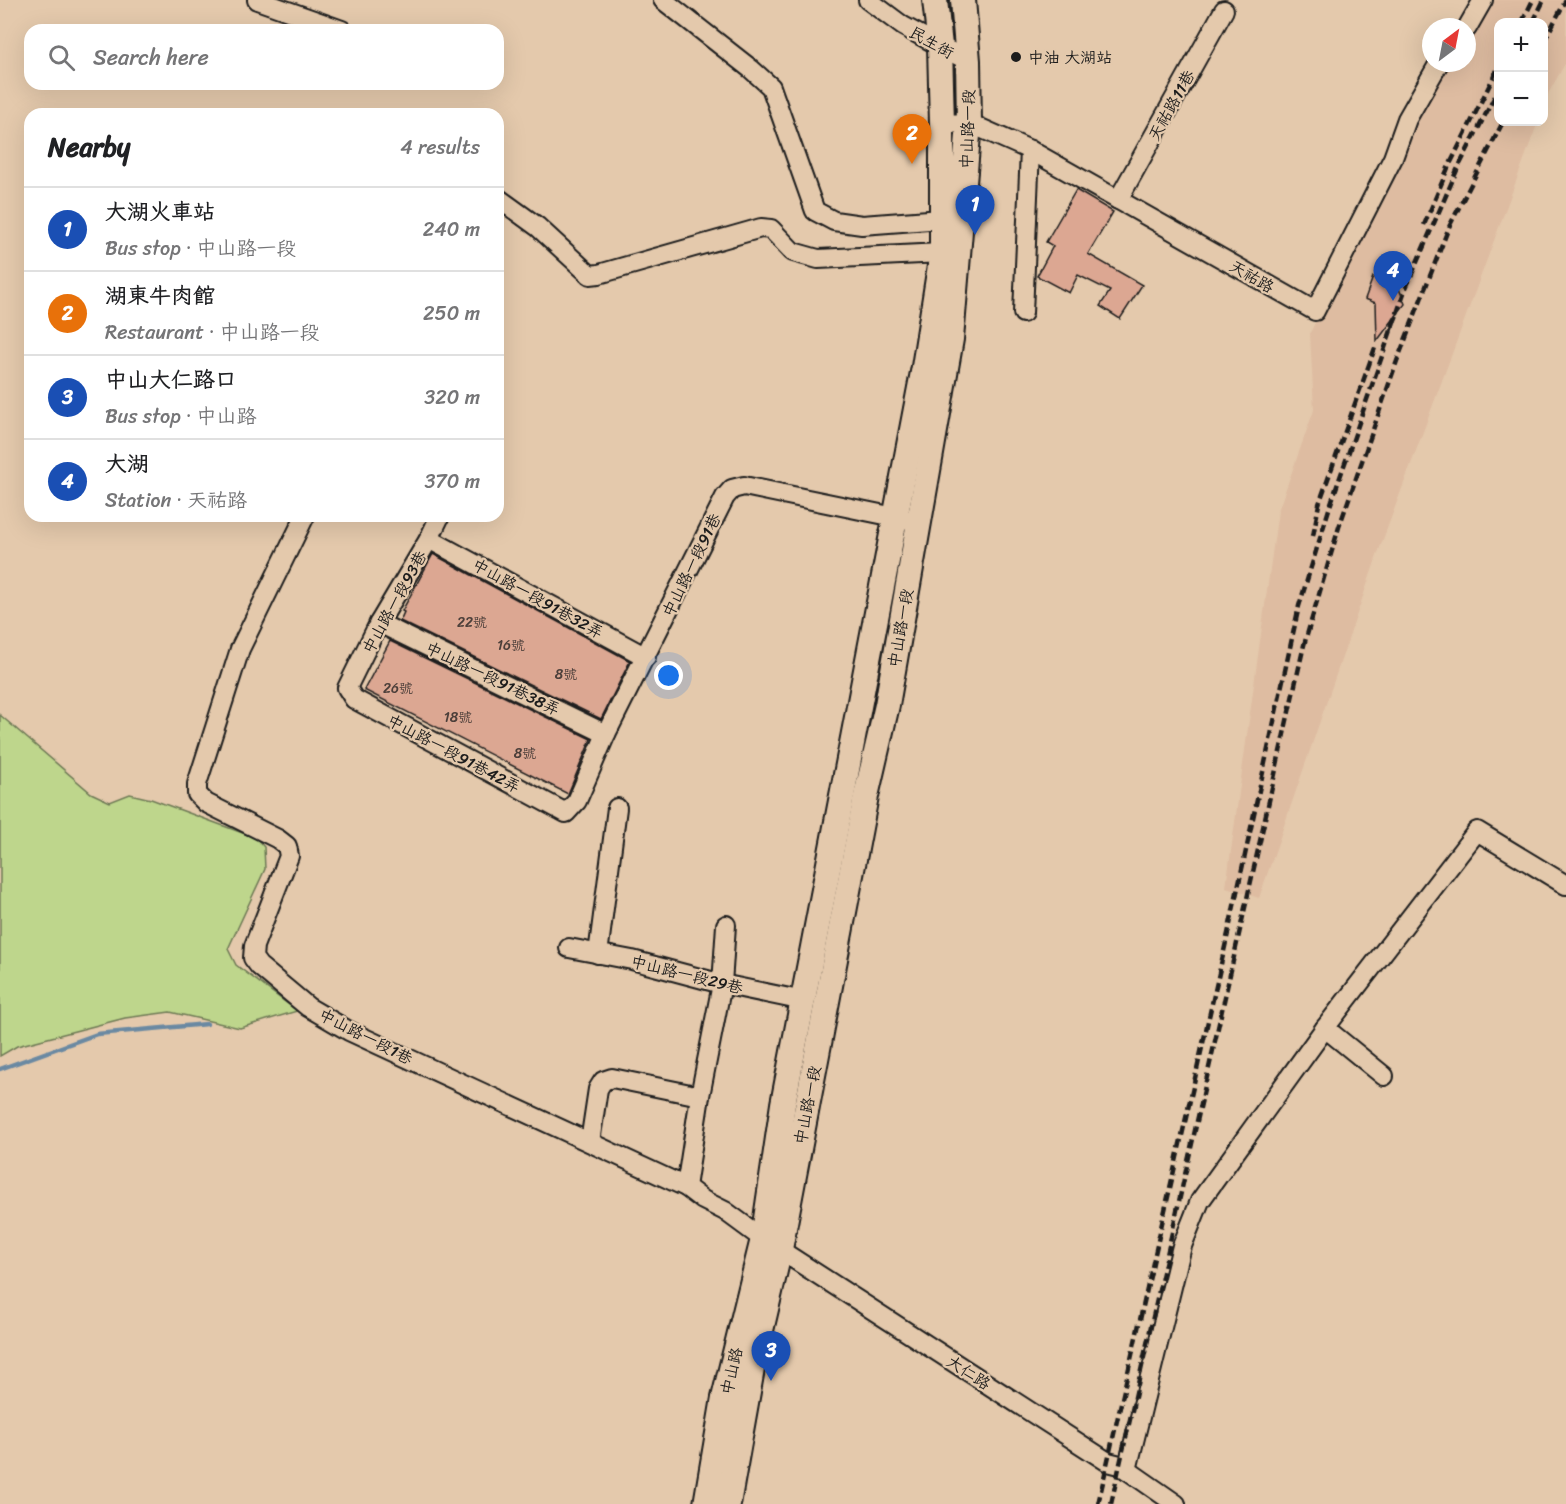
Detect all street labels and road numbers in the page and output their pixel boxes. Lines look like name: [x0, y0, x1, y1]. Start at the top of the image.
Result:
street label: 民生街: [904, 18, 960, 67]
street label: 天祐路11巷: [1140, 64, 1203, 146]
street label: 中山路一段: [952, 89, 983, 170]
street label: 天祐路: [1224, 252, 1280, 301]
street label: 中山路一段91巷: [654, 508, 729, 622]
street label: 中山路一段93巷: [354, 545, 435, 659]
street label: 中山路一段91巷32弄: [467, 550, 609, 647]
street label: 中山路一段: [879, 586, 922, 670]
street label: 中山路一段91巷38弄: [420, 633, 565, 724]
street label: 中山路一段91巷42弄: [382, 706, 526, 801]
street label: 中山路一段29巷: [628, 946, 746, 1002]
street label: 中山路一段1巷: [313, 1000, 418, 1073]
street label: 中山路一段: [786, 1063, 829, 1147]
street label: 中山路: [712, 1344, 751, 1398]
street label: 大仁路: [941, 1347, 997, 1398]

